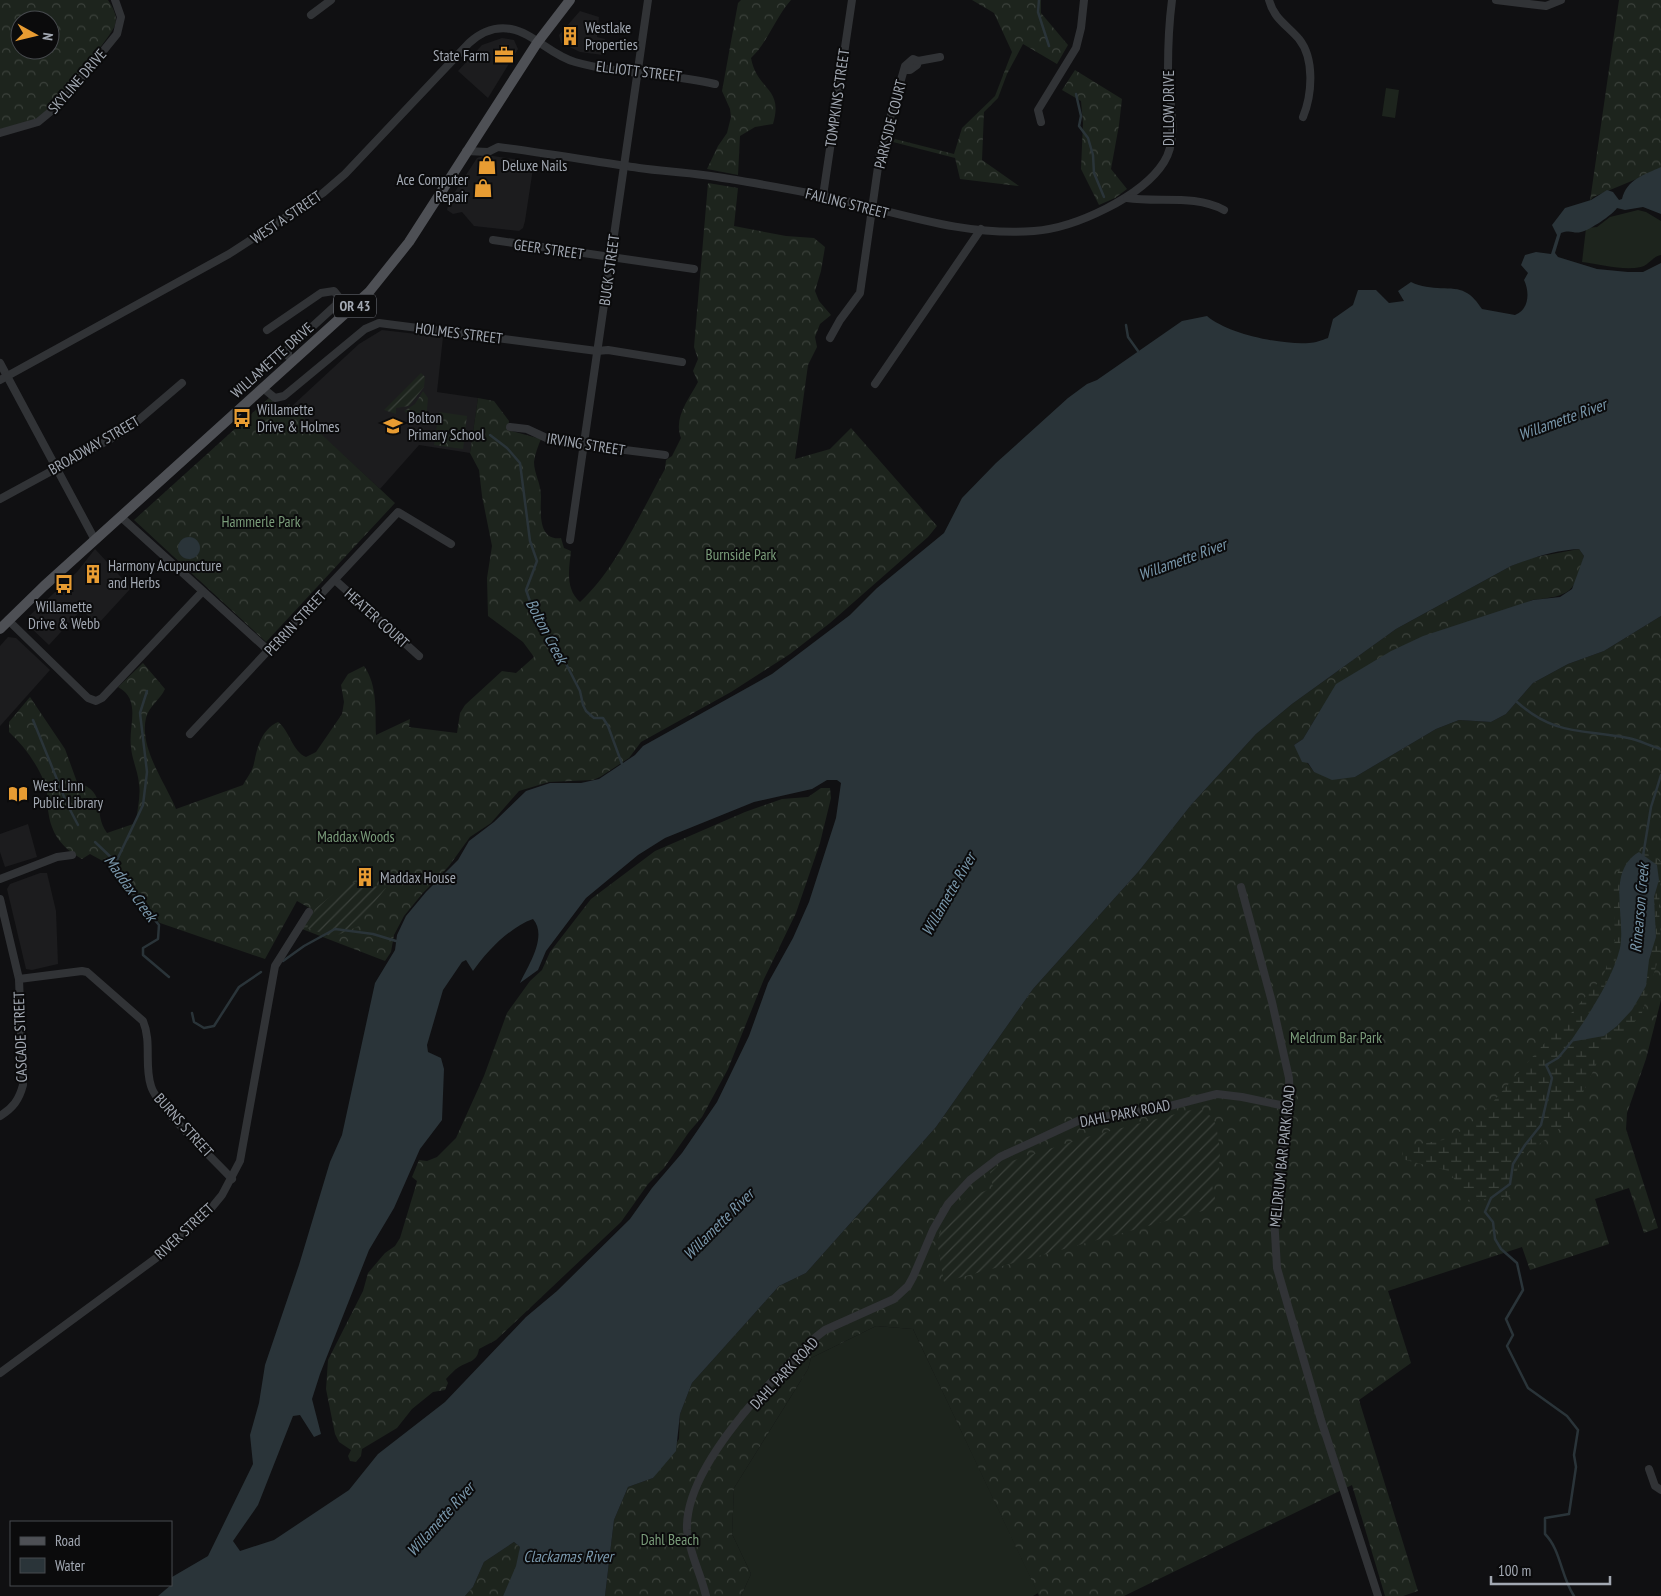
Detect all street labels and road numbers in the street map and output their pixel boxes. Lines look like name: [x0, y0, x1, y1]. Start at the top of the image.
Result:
street label: SKYLINE DRIVE: [44, 45, 110, 117]
street label: TOMPKINS STREET: [821, 47, 853, 148]
street label: ELLIOTT STREET: [595, 56, 683, 86]
street label: DILLOW DRIVE: [1159, 70, 1178, 146]
street label: PARKSIDE COURT: [870, 77, 910, 170]
street label: FAILING STREET: [803, 183, 891, 223]
street label: WEST A STREET: [247, 186, 325, 248]
street label: BUCK STREET: [595, 233, 623, 307]
street label: GEER STREET: [513, 235, 586, 263]
road number: OR 43: [334, 294, 376, 318]
street label: WILLAMETTE DRIVE: [227, 318, 317, 402]
street label: HOLMES STREET: [414, 318, 504, 348]
street label: BROADWAY STREET: [45, 411, 143, 479]
street label: IRVING STREET: [545, 428, 627, 460]
street label: HEATER COURT: [341, 584, 413, 652]
street label: PERRIN STREET: [260, 586, 330, 660]
street label: CASCADE STREET: [9, 991, 31, 1083]
street label: MELDRUM BAR PARK ROAD: [1265, 1084, 1299, 1228]
street label: BURNS STREET: [150, 1089, 218, 1161]
street label: DAHL PARK ROAD: [1078, 1095, 1172, 1131]
street label: RIVER STREET: [150, 1198, 218, 1263]
street label: DAHL PARK ROAD: [746, 1333, 822, 1413]

